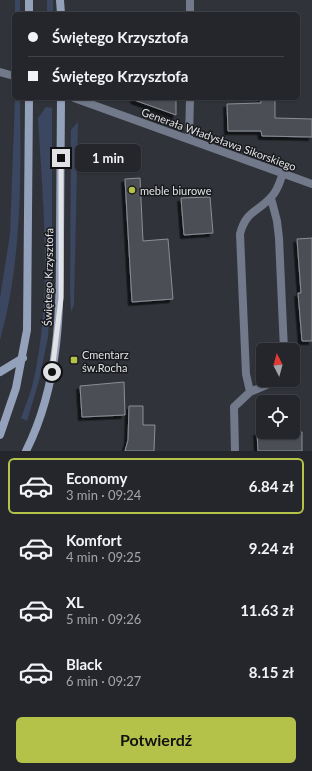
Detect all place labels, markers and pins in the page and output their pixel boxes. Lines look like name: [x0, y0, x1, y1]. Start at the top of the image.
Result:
place label: meble biurowe: [140, 184, 212, 197]
marker: meble biurowe: [127, 185, 137, 195]
place label: Cmentarz św.Rocha: [82, 348, 129, 374]
marker: Cmentarz św.Rocha: [69, 355, 79, 365]

